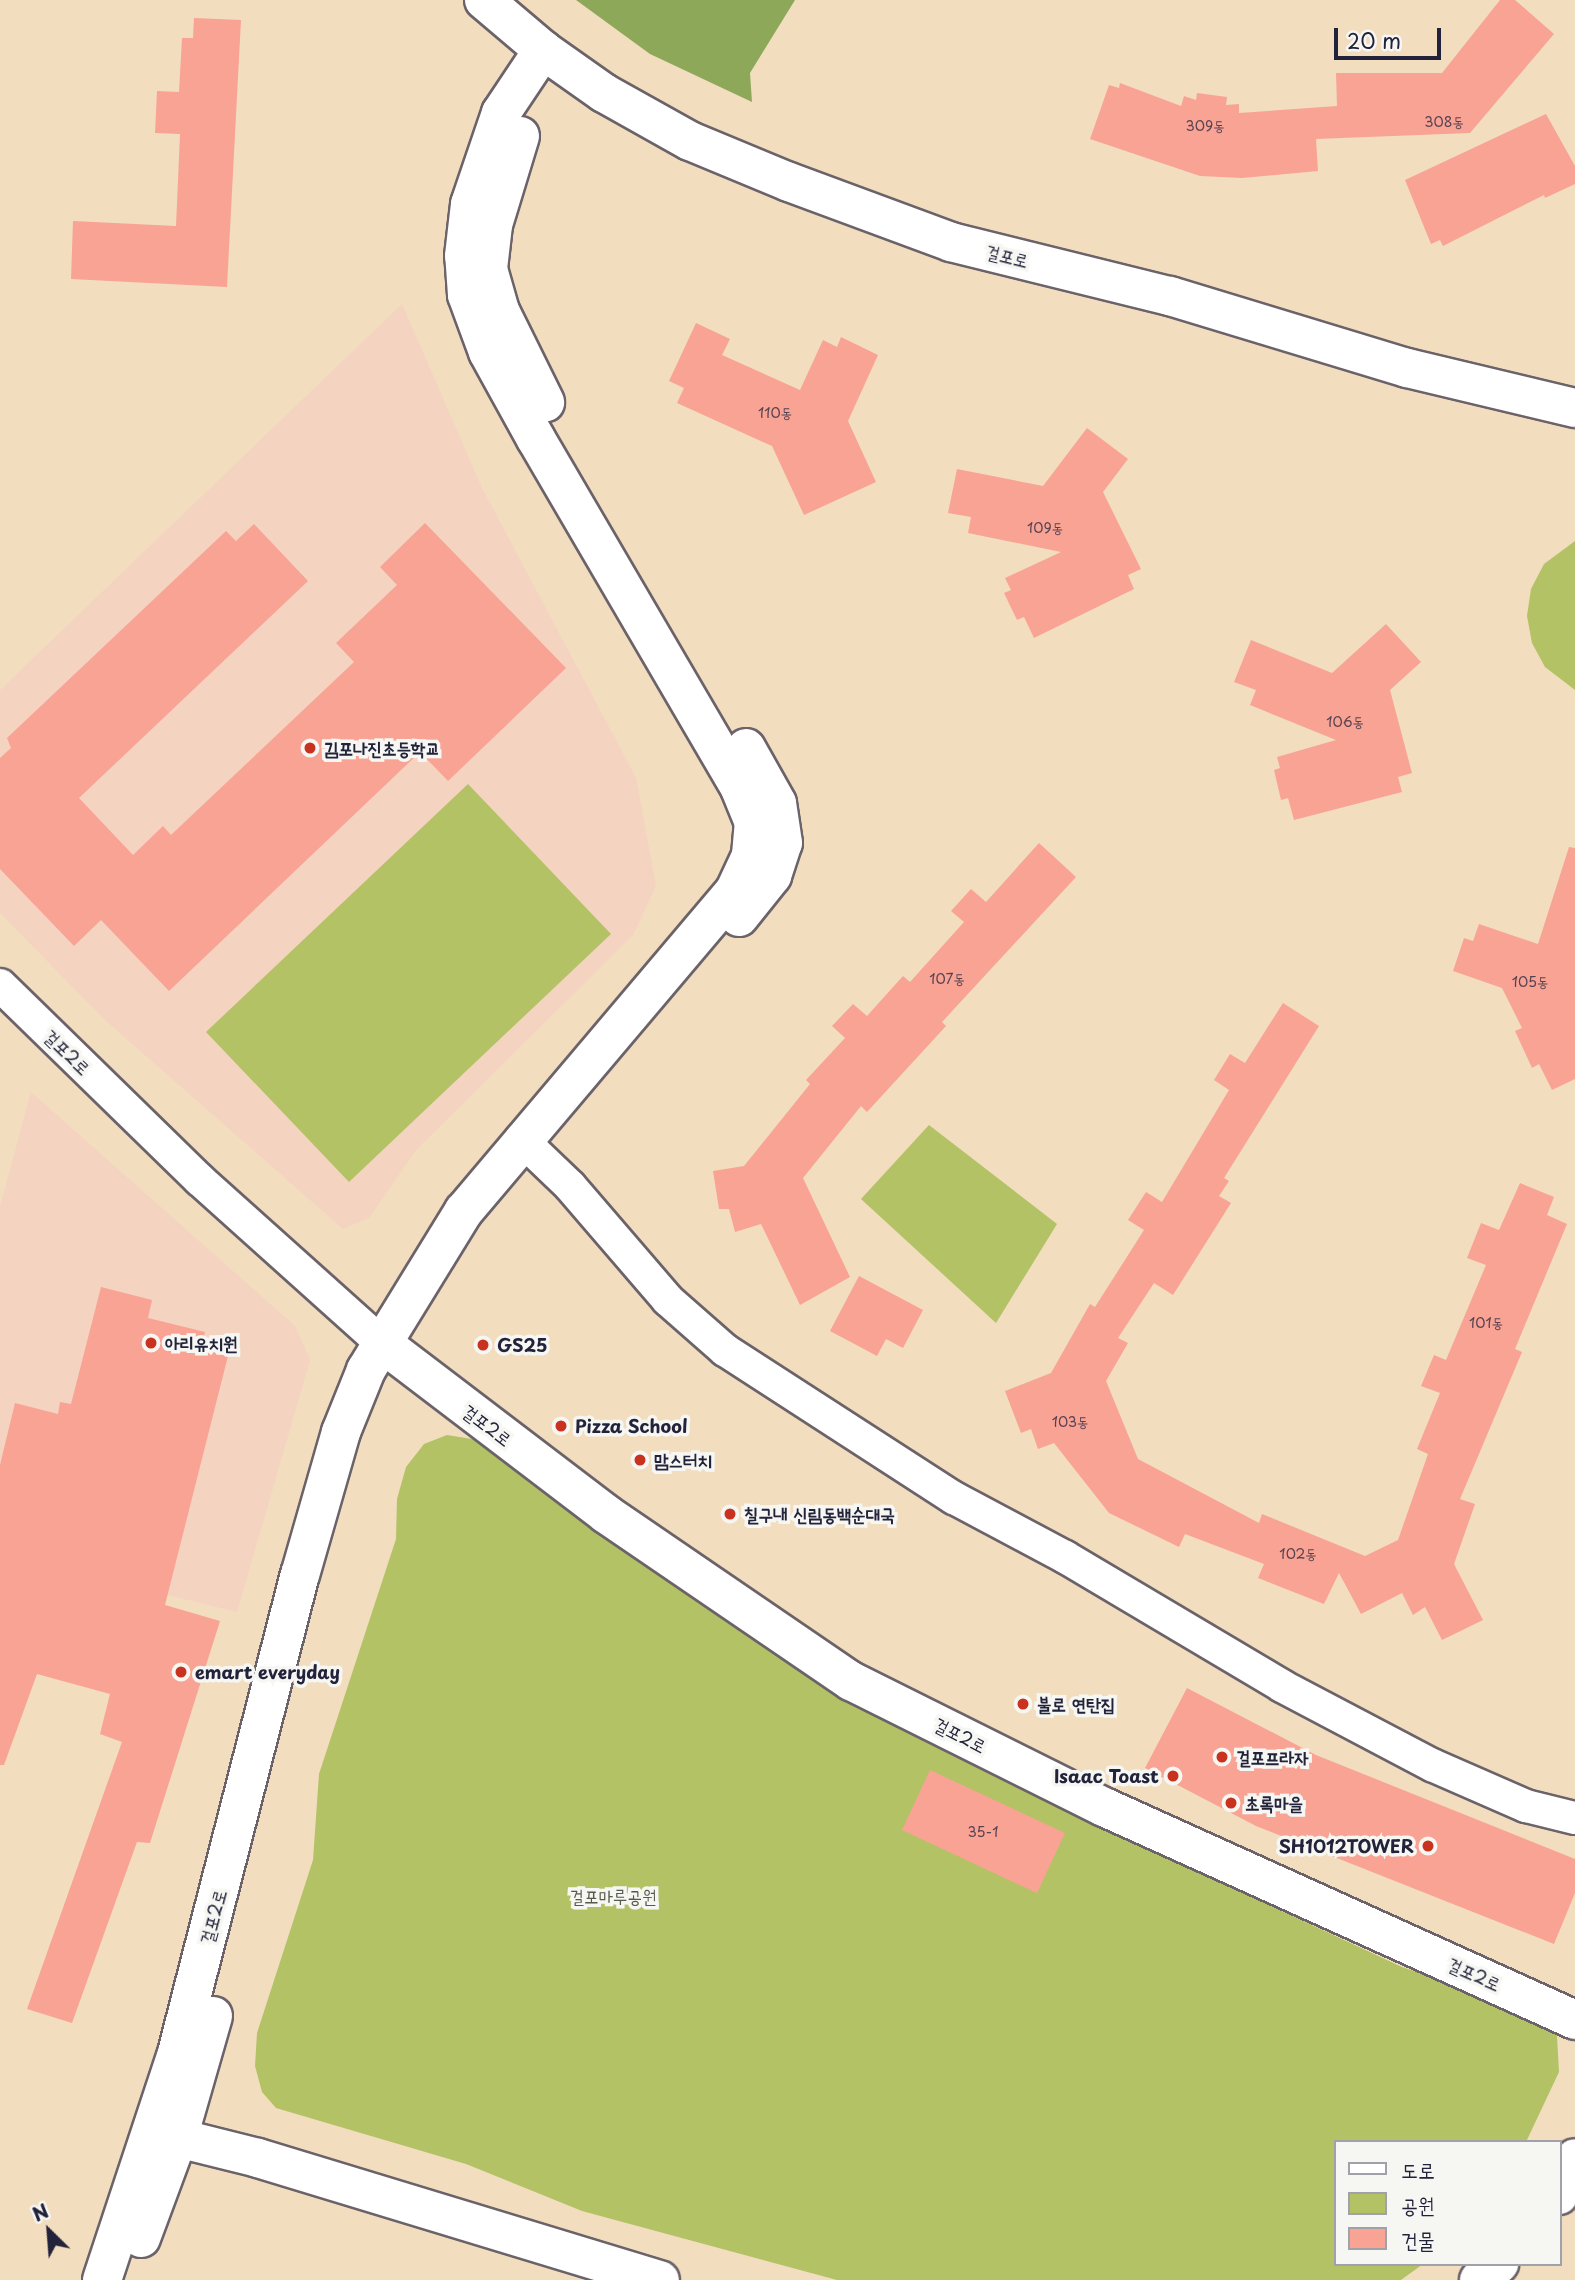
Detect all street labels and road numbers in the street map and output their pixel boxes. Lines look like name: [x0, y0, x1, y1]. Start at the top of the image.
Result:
street label: 걸포로: [983, 240, 1031, 272]
street label: 걸포2로: [39, 1025, 95, 1079]
street label: 걸포2로: [458, 1399, 516, 1451]
street label: 걸포2로: [930, 1713, 990, 1757]
street label: 걸포2로: [195, 1887, 231, 1947]
street label: 걸포2로: [1444, 1953, 1504, 1995]

